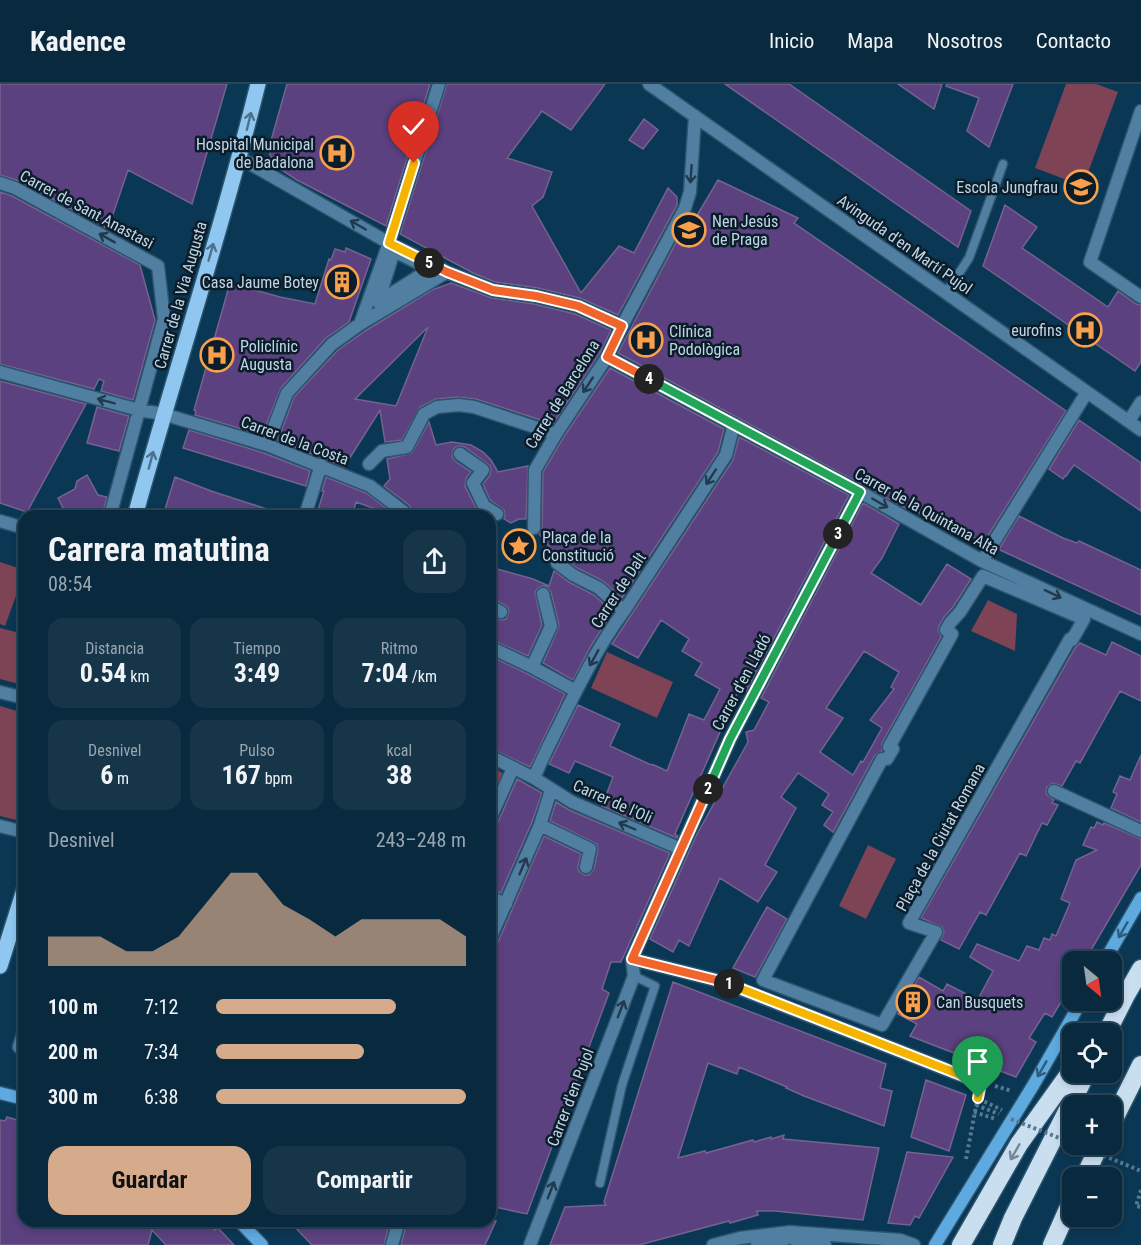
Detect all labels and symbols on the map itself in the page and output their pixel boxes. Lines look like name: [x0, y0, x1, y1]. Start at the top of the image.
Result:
pin: [388, 101, 439, 163]
one-way arrow: [244, 112, 255, 131]
place label: Hospital Municipal de Badalona: [196, 135, 314, 172]
hospital icon: Hospital Municipal de Badalona: [319, 135, 355, 171]
one-way arrow: [685, 164, 696, 184]
street label: Carrer de Sant Anastasi: [17, 166, 157, 253]
school or university icon: Escola Jungfrau: [1063, 169, 1099, 205]
place label: Escola Jungfrau: [956, 178, 1058, 197]
street label: Avinguda d'en Martí Pujol: [834, 191, 976, 298]
school or university icon: Nen Jesús de Praga: [671, 212, 707, 248]
place label: Nen Jesús de Praga: [712, 212, 778, 249]
street label: Carrer de la Via Augusta: [150, 219, 211, 371]
one-way arrow: [350, 219, 367, 231]
one-way arrow: [99, 232, 116, 244]
one-way arrow: [206, 243, 217, 262]
pin: 5: [414, 248, 444, 278]
building icon: Casa Jaume Botey: [324, 264, 360, 300]
place label: Casa Jaume Botey: [202, 273, 319, 292]
hospital icon: eurofins: [1067, 312, 1103, 348]
place label: eurofins: [1011, 321, 1062, 340]
hospital icon: Clínica Podològica: [628, 322, 664, 358]
place label: Clínica Podològica: [669, 322, 740, 359]
street label: Carrer de Barcelona: [521, 336, 604, 452]
hospital icon: Policlínic Augusta: [199, 337, 235, 373]
place label: Policlínic Augusta: [240, 337, 298, 374]
pin: 4: [634, 364, 664, 394]
one-way arrow: [582, 377, 594, 393]
one-way arrow: [97, 394, 116, 406]
street label: Carrer de la Costa: [238, 412, 351, 469]
one-way arrow: [145, 450, 157, 469]
street label: Carrer de la Quintana Alta: [851, 464, 1002, 559]
one-way arrow: [705, 468, 717, 485]
one-way arrow: [871, 498, 888, 510]
pin: 3: [823, 519, 853, 549]
place icon: Plaça de la Constitució: [501, 528, 537, 564]
place label: Plaça de la Constitució: [542, 528, 614, 565]
street label: Carrer de Dalt: [587, 549, 650, 632]
one-way arrow: [1043, 588, 1061, 600]
street label: Carrer d'en Lladó: [708, 631, 775, 734]
one-way arrow: [588, 649, 599, 667]
street label: Plaça de la Ciutat Romana: [892, 760, 989, 914]
pin: 2: [693, 774, 723, 804]
street label: Carrer de l'Oli: [570, 776, 655, 827]
one-way arrow: [619, 820, 637, 831]
one-way arrow: [518, 857, 529, 876]
one-way arrow: [1117, 921, 1129, 938]
north arrow: [1062, 951, 1122, 1011]
pin: 1: [714, 969, 744, 999]
building icon: Can Busquets: [895, 984, 931, 1020]
place label: Can Busquets: [936, 993, 1023, 1012]
one-way arrow: [617, 1000, 628, 1018]
pin: [952, 1036, 1003, 1098]
street label: Carrer d'en Pujol: [543, 1045, 598, 1149]
one-way arrow: [1036, 1061, 1048, 1078]
one-way arrow: [1009, 1143, 1021, 1160]
one-way arrow: [546, 1182, 557, 1200]

